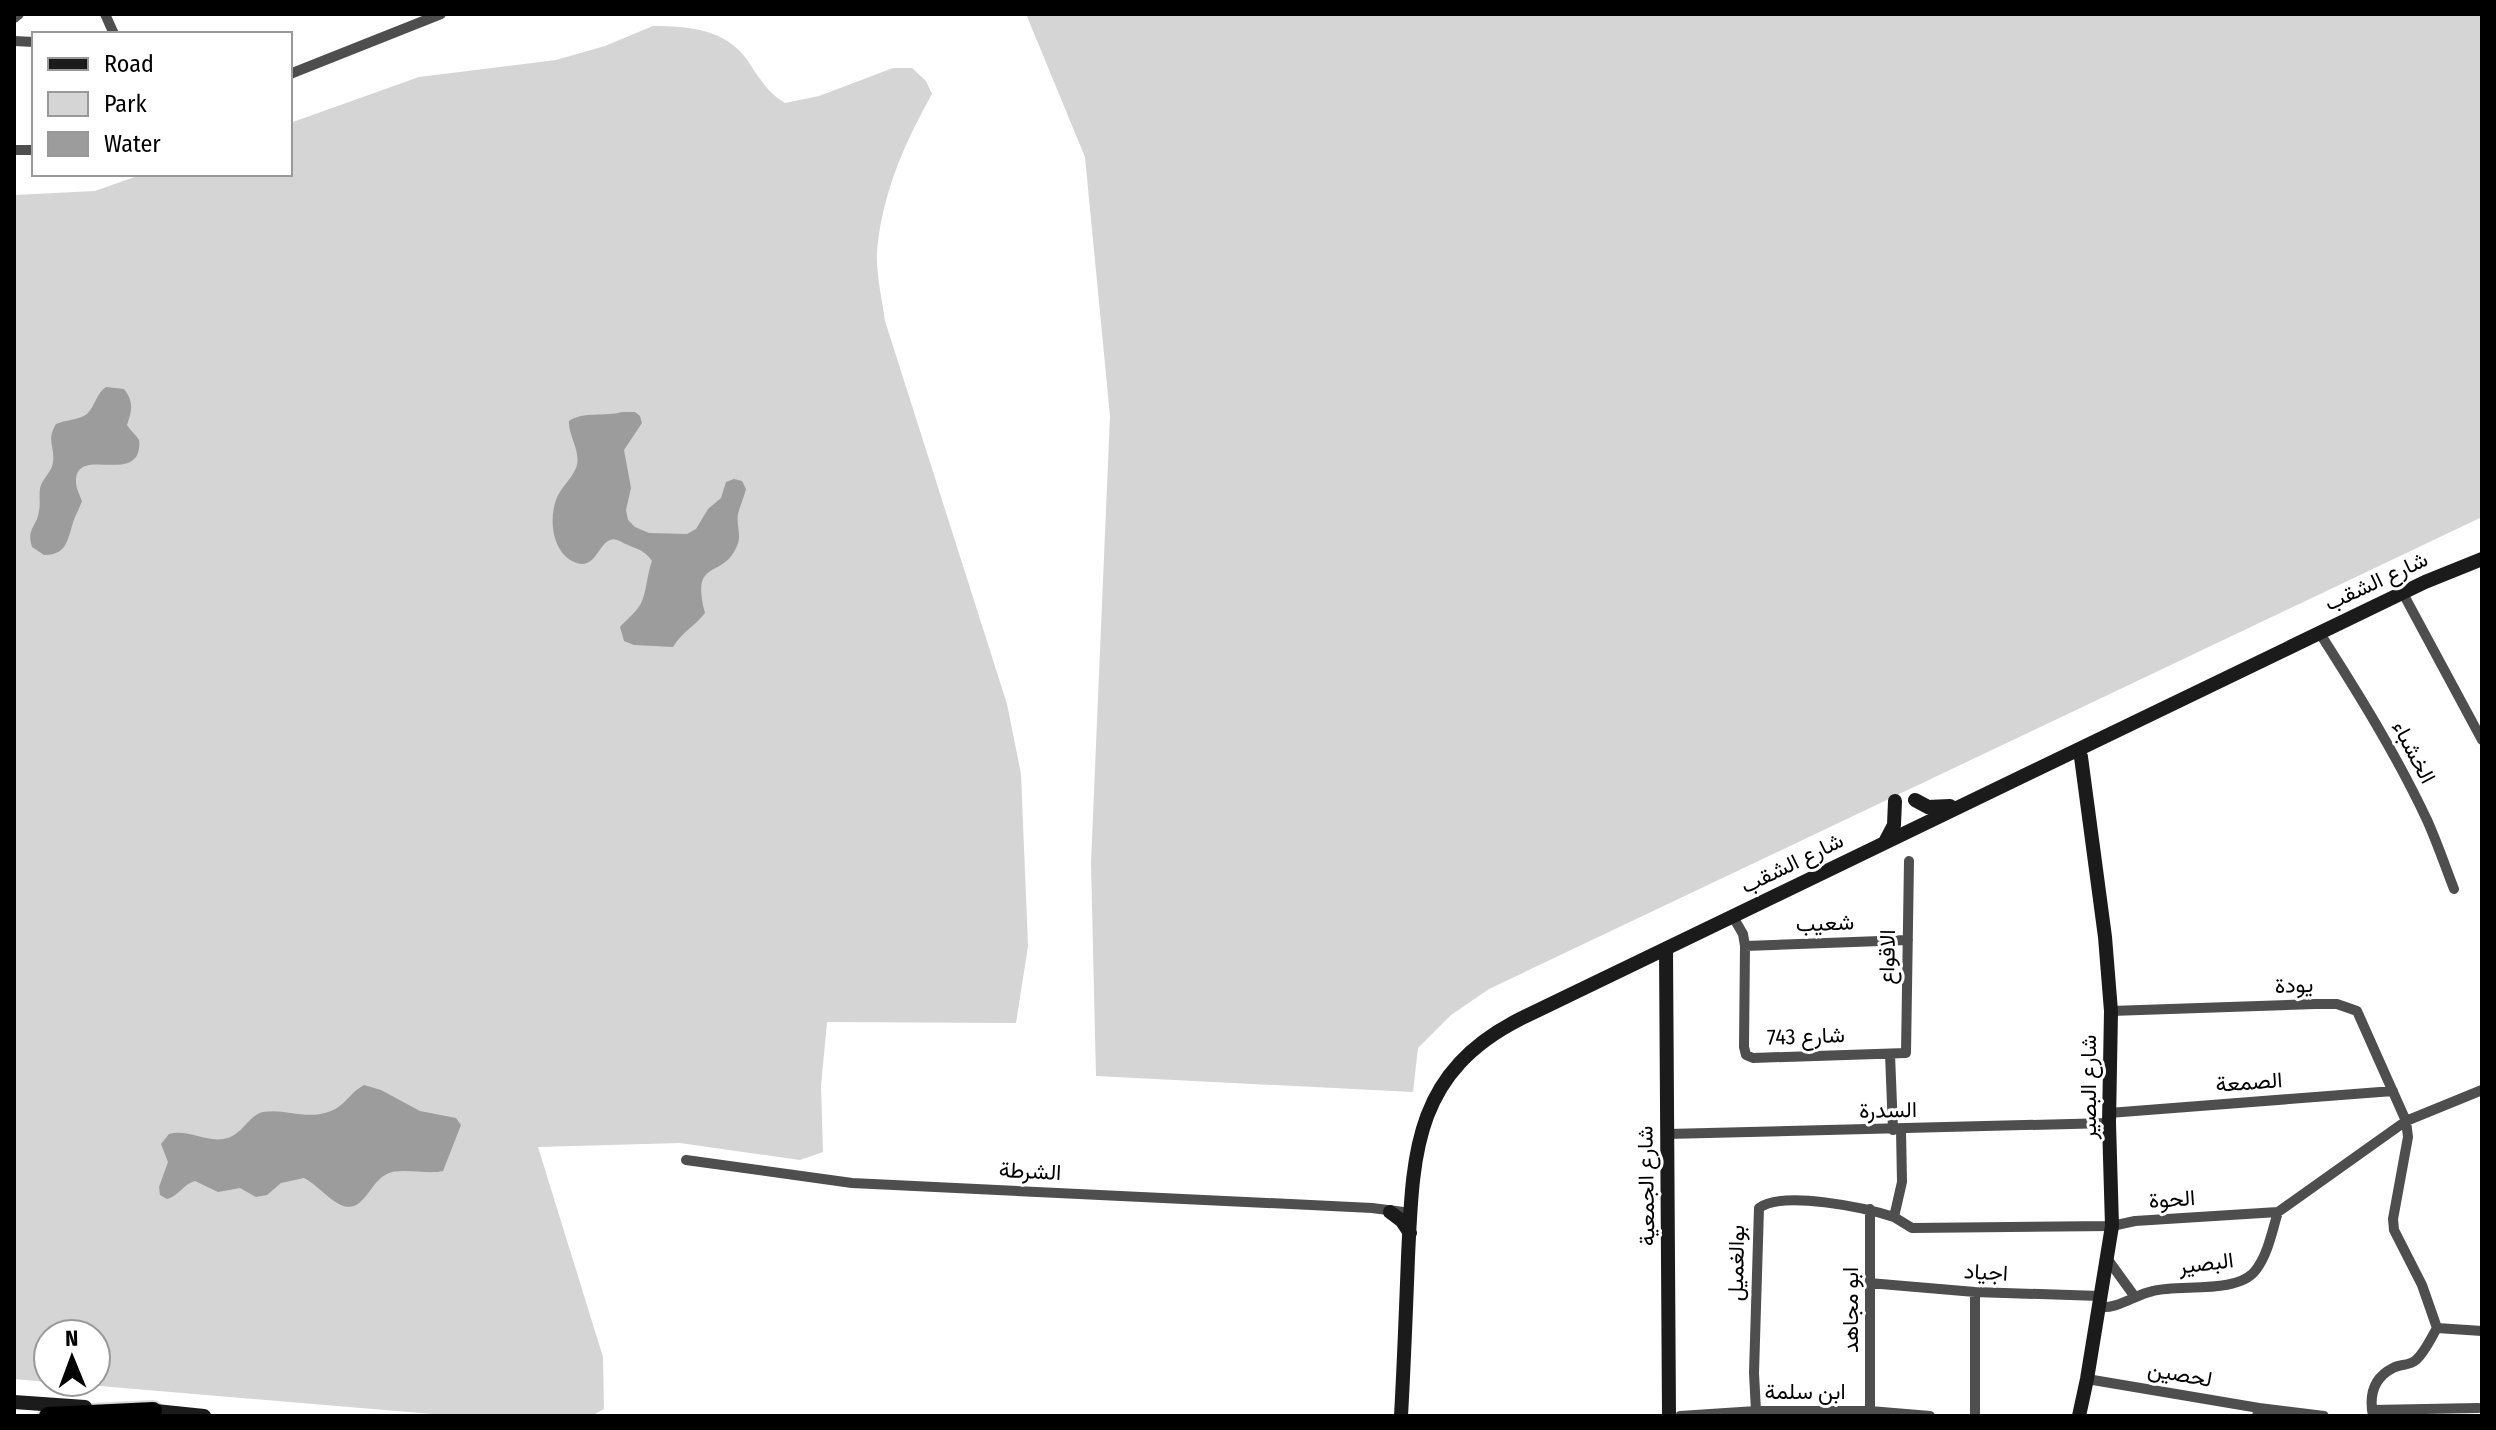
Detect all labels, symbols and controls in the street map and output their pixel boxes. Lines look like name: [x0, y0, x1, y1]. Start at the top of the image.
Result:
legend: [32, 32, 292, 176]
text: Road: [104, 50, 154, 78]
text: Park: [104, 90, 147, 118]
text: Water: [104, 130, 161, 158]
street label: شارع الشقب: [2320, 545, 2432, 618]
street label: الخشباء: [2386, 716, 2442, 788]
street label: شارع الشقب: [1736, 827, 1848, 900]
street label: شعيب: [1795, 908, 1855, 938]
street label: الاقواع: [1873, 929, 1902, 985]
street label: يودة: [2274, 971, 2314, 999]
street label: شارع 743: [1767, 1021, 1845, 1052]
street label: شارع البصير: [2075, 1035, 2103, 1140]
street label: الصمعة: [2215, 1066, 2283, 1098]
street label: السدرة: [1859, 1096, 1917, 1124]
street label: شارع الجمعية: [1631, 1126, 1662, 1246]
street label: الشرطة: [998, 1156, 1062, 1186]
street label: الحوة: [2148, 1184, 2196, 1214]
street label: بوالغميل: [1722, 1225, 1750, 1301]
street label: البصير: [2176, 1246, 2235, 1280]
street label: اجياد: [1963, 1257, 2009, 1287]
street label: ابو مجاهد: [1837, 1267, 1864, 1353]
north arrow: [32, 1318, 112, 1398]
text: N: [65, 1325, 78, 1352]
street label: لحصين: [2146, 1355, 2214, 1393]
street label: ابن سلمة: [1765, 1378, 1846, 1405]

